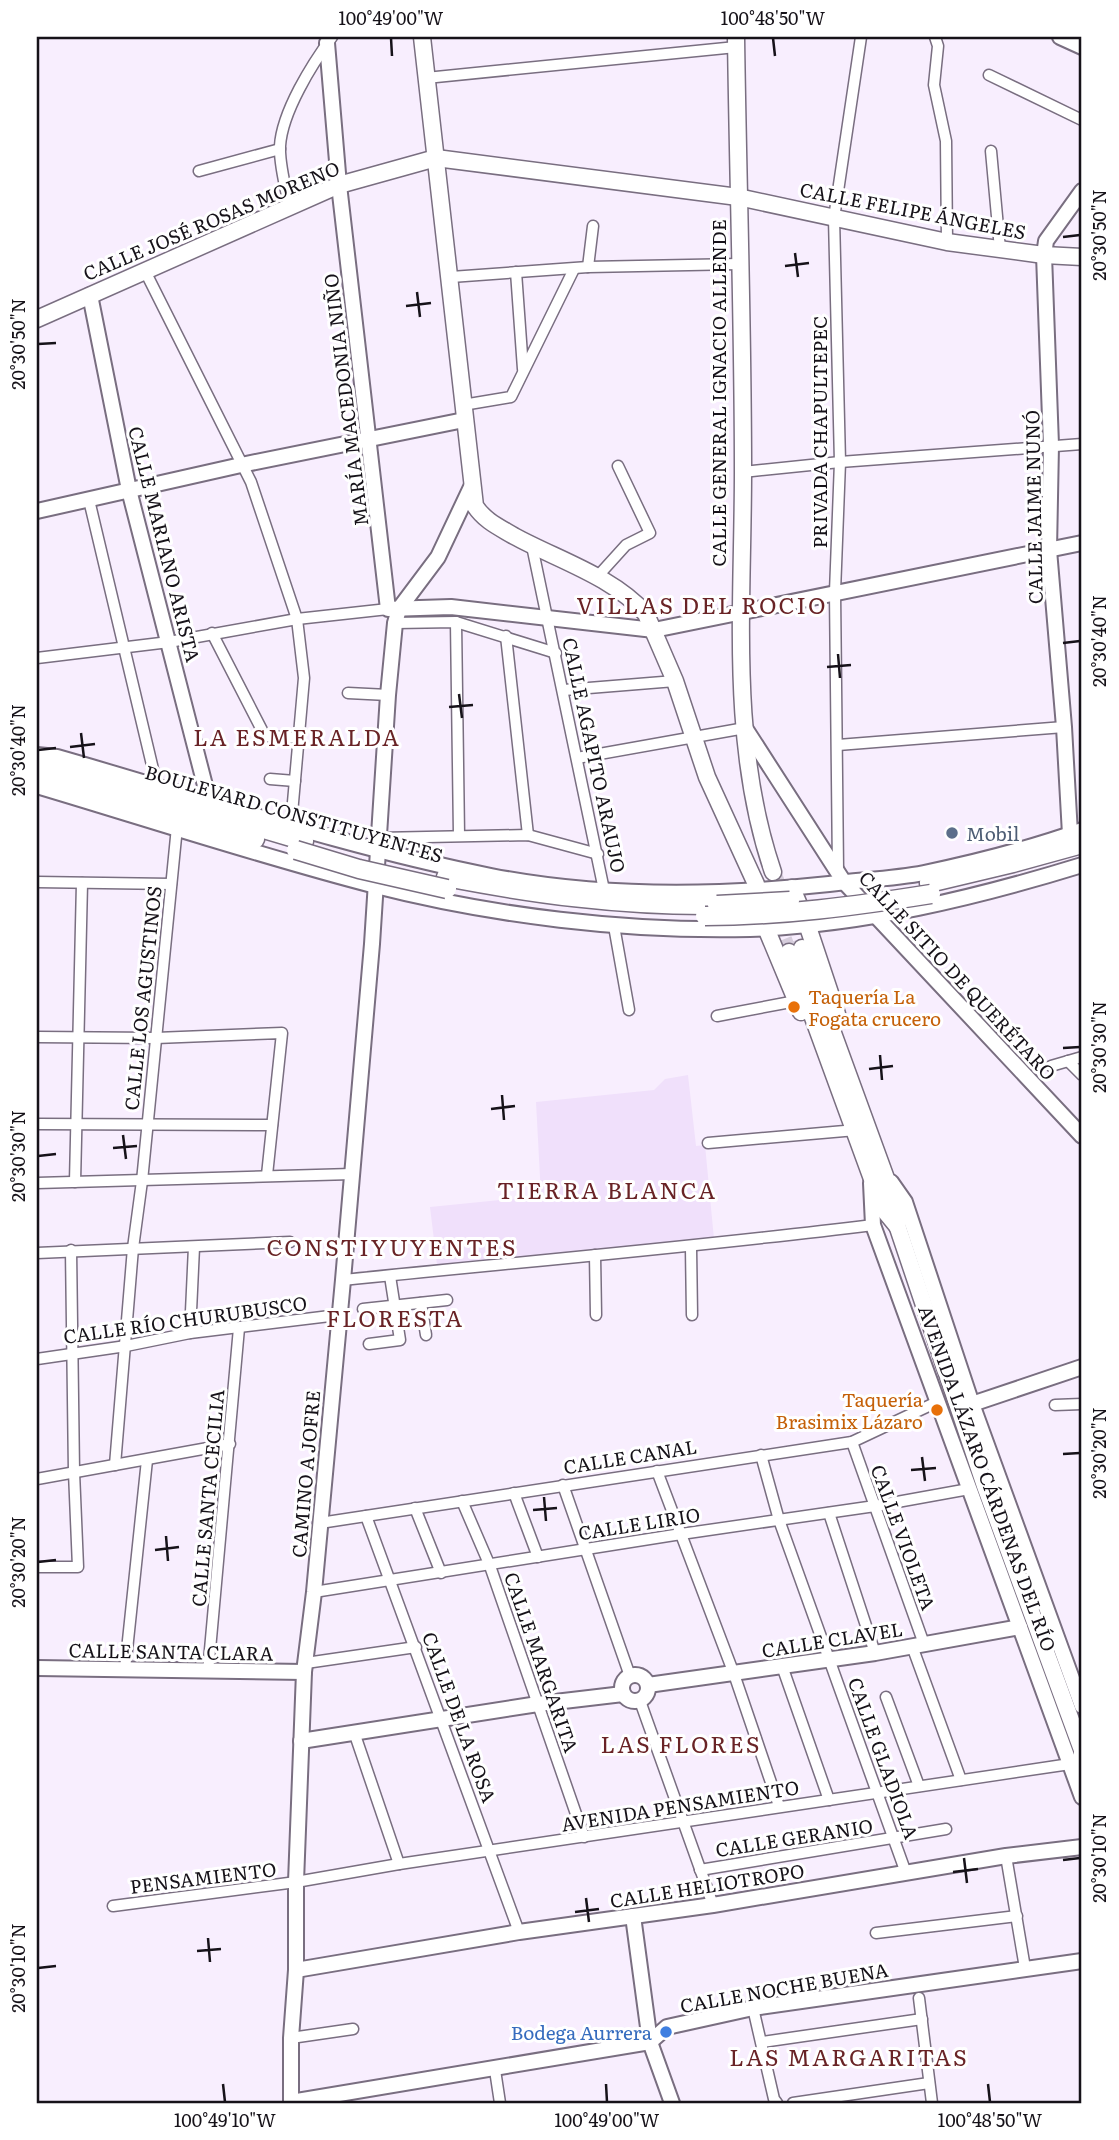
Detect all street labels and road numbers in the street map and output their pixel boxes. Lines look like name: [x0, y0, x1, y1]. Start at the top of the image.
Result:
street label: CALLE JOSÉ ROSAS MORENO: [78, 153, 344, 287]
street label: CALLE FELIPE ÁNGELES: [798, 174, 1028, 246]
street label: CALLE GENERAL IGNACIO ALLENDE: [704, 219, 732, 567]
street label: MARÍA MACEDONIA NIÑO: [316, 272, 374, 528]
street label: PRIVADA CHAPULTEPEC: [805, 316, 833, 548]
street label: CALLE JAIME NUNÓ: [1017, 410, 1049, 604]
street label: CALLE MARIANO ARISTA: [122, 423, 208, 665]
street label: CALLE AGAPITO ARAUJO: [556, 635, 634, 875]
street label: BOULEVARD CONSTITUYENTES: [142, 757, 446, 869]
street label: CALLE SITIO DE QUERÉTARO: [853, 864, 1063, 1086]
street label: CALLE LOS AGUSTINOS: [116, 884, 168, 1112]
street label: CALLE RÍO CHURUBUSCO: [61, 1288, 309, 1350]
street label: AVENIDA LÁZARO CÁRDENAS DEL RÍO: [912, 1301, 1064, 1655]
street label: CALLE SANTA CECILIA: [184, 1388, 230, 1608]
street label: CAMINO A JOFRE: [284, 1389, 326, 1559]
street label: CALLE CANAL: [561, 1432, 699, 1480]
street label: CALLE VIOLETA: [865, 1460, 943, 1614]
street label: CALLE LIRIO: [576, 1500, 702, 1546]
street label: CALLE MARGARITA: [498, 1568, 586, 1756]
street label: CALLE CLAVEL: [759, 1614, 905, 1664]
street label: CALLE DE LA ROSA: [416, 1628, 504, 1806]
street label: CALLE SANTA CLARA: [68, 1635, 274, 1667]
street label: CALLE GLADIOLA: [842, 1673, 926, 1843]
street label: AVENIDA PENSAMIENTO: [559, 1772, 801, 1838]
street label: CALLE GERANIO: [713, 1811, 875, 1863]
street label: PENSAMIENTO: [128, 1854, 278, 1900]
street label: CALLE HELIOTROPO: [608, 1856, 806, 1914]
street label: CALLE NOCHE BUENA: [678, 1955, 890, 2019]

